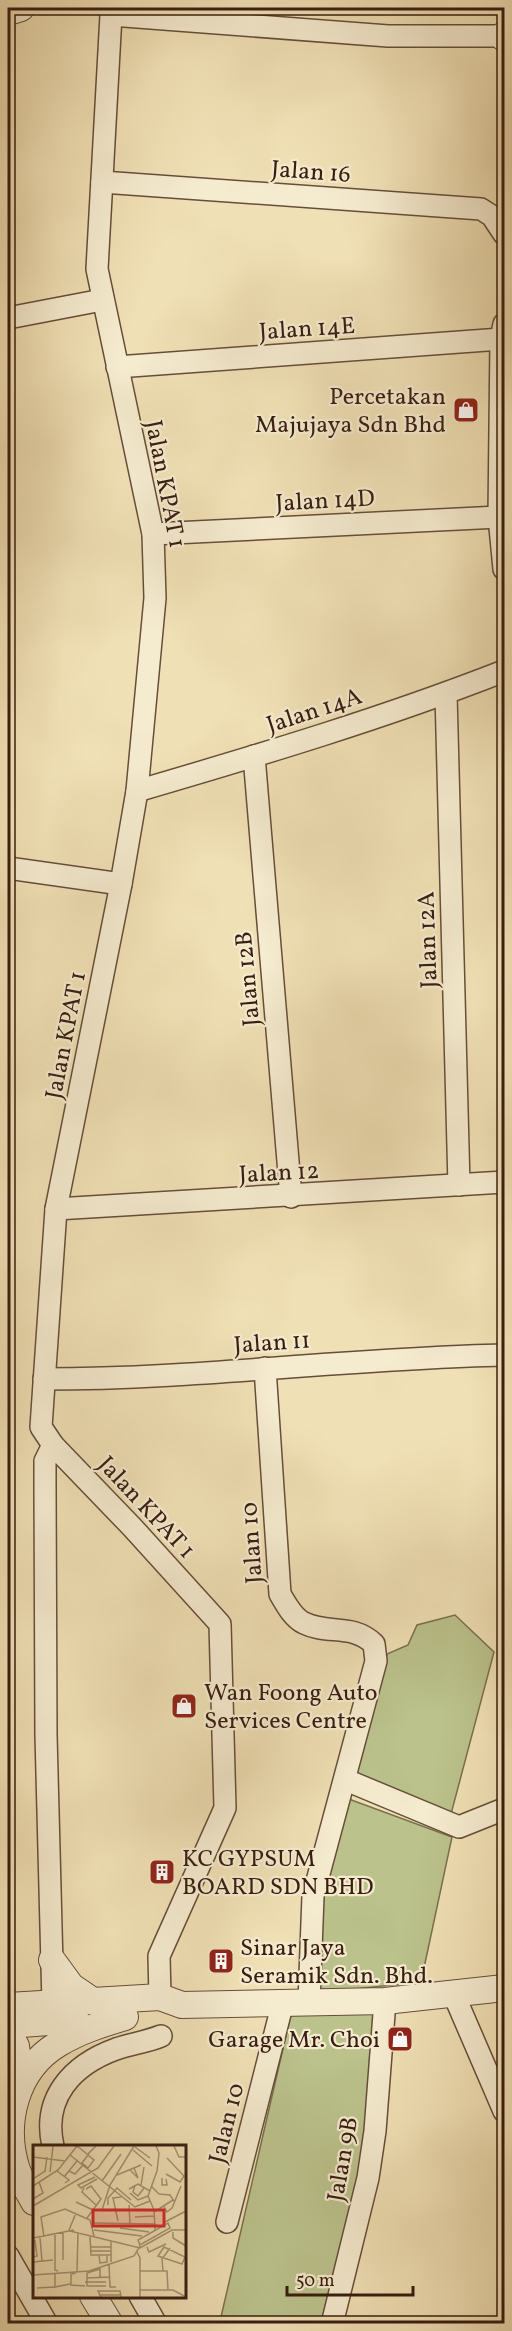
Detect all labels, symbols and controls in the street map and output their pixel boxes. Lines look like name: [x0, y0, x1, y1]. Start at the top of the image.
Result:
street label: Jalan 16: [270, 153, 352, 193]
street label: Jalan 14E: [258, 310, 356, 350]
place label: Percetakan Majujaya Sdn Bhd: [255, 381, 446, 443]
shop icon: Percetakan Majujaya Sdn Bhd: [451, 395, 481, 425]
street label: Jalan KPAT 1: [135, 417, 193, 551]
street label: Jalan 14D: [275, 482, 376, 522]
street label: Jalan 14A: [262, 680, 367, 743]
street label: Jalan 12A: [410, 891, 448, 989]
street label: Jalan 12B: [228, 930, 270, 1028]
street label: Jalan KPAT 1: [38, 968, 96, 1102]
street label: Jalan 12: [238, 1155, 320, 1193]
street label: Jalan 11: [233, 1324, 312, 1364]
street label: Jalan KPAT 1: [89, 1449, 202, 1567]
street label: Jalan 10: [233, 1501, 273, 1585]
place label: Wan Foong Auto Services Centre: [204, 1677, 378, 1739]
shop icon: Wan Foong Auto Services Centre: [169, 1691, 199, 1721]
place label: KC GYPSUM BOARD SDN BHD: [182, 1843, 374, 1905]
building icon: KC GYPSUM BOARD SDN BHD: [147, 1857, 177, 1887]
place label: Sinar Jaya Seramik Sdn. Bhd.: [240, 1932, 433, 1994]
building icon: Sinar Jaya Seramik Sdn. Bhd.: [206, 1946, 236, 1976]
place label: Garage Mr. Choi: [208, 2024, 380, 2058]
shop icon: Garage Mr. Choi: [385, 2024, 415, 2054]
street label: Jalan 10: [202, 2080, 254, 2167]
street label: Jalan 9B: [320, 2114, 368, 2204]
inset map: [33, 2145, 186, 2298]
scale bar: [287, 2259, 413, 2297]
text: 50 m: [296, 2269, 335, 2294]

